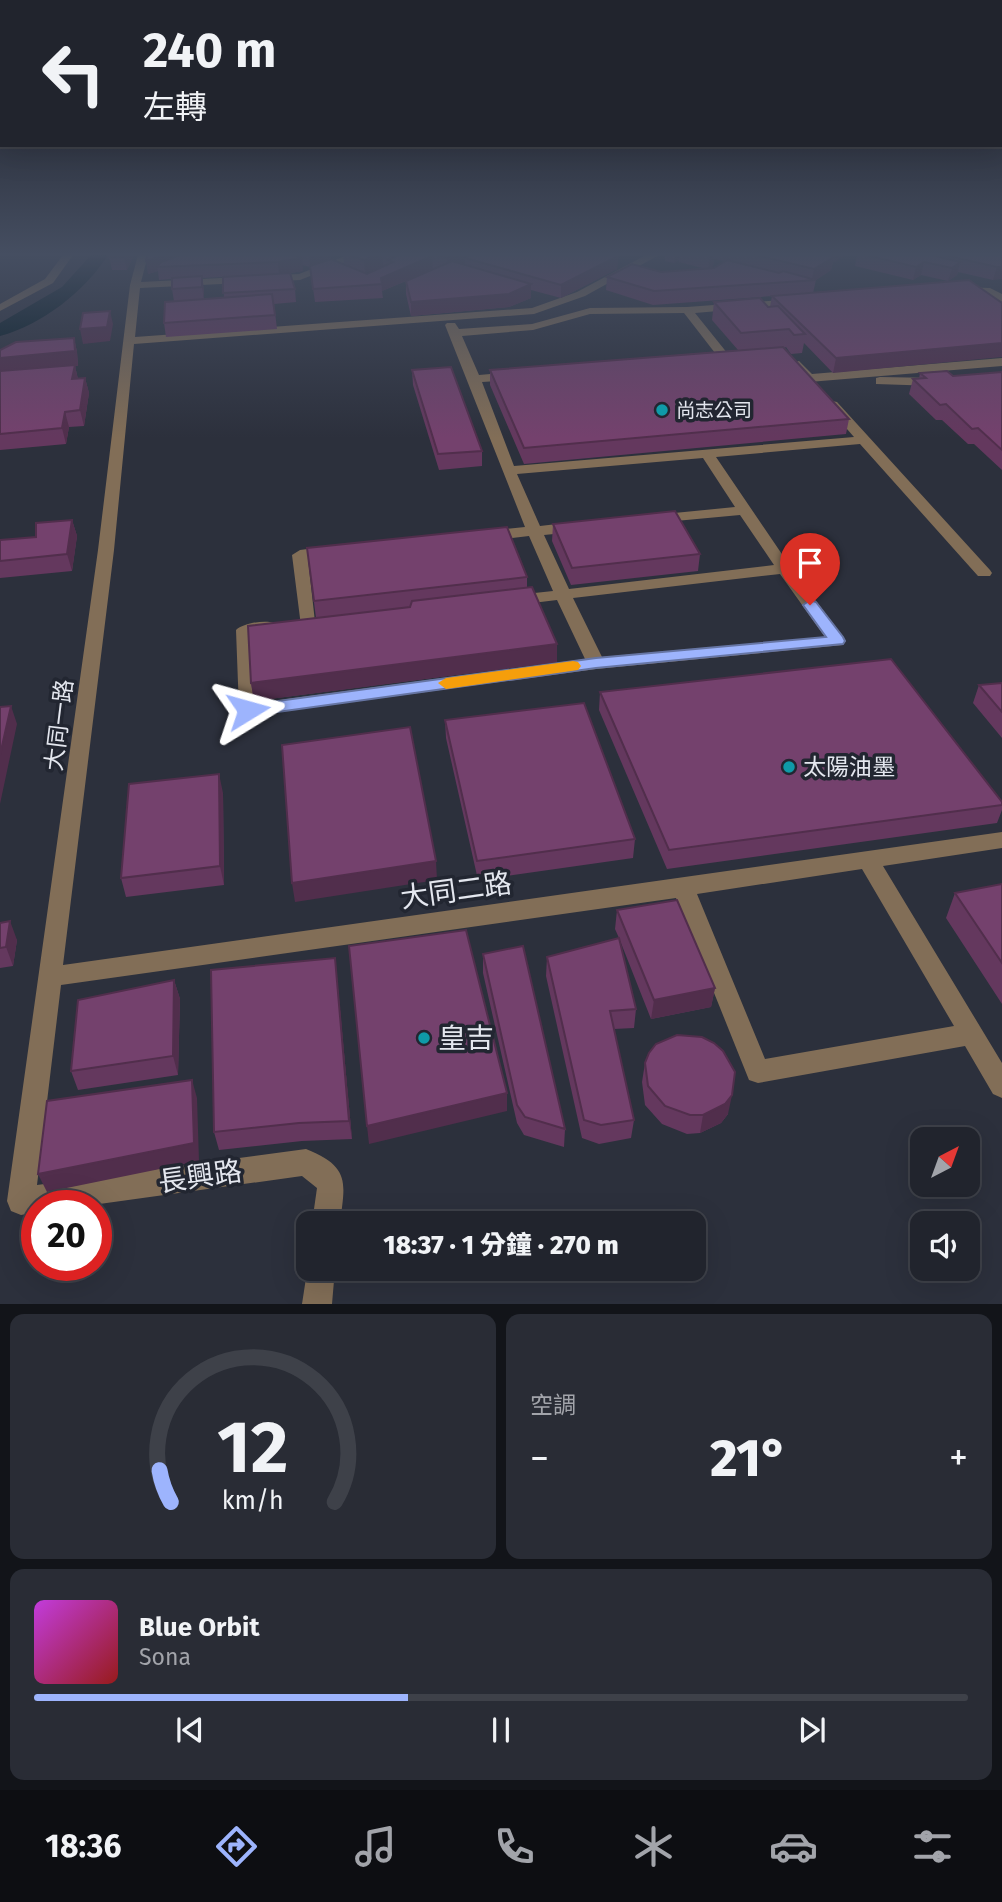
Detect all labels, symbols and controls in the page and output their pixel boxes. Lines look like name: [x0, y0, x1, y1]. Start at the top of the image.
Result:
text: 240 m: [143, 21, 276, 80]
icon: left: [28, 28, 119, 119]
text: 左轉: [143, 88, 207, 126]
place label: 尚志公司: [676, 399, 752, 422]
marker: 尚志公司: [654, 402, 670, 418]
pin: [780, 533, 840, 605]
icon: arrive: [791, 544, 829, 582]
position arrow: [211, 673, 285, 747]
street label: 大同一路: [39, 678, 79, 772]
place label: 太陽油墨: [803, 753, 895, 781]
marker: 太陽油墨: [781, 759, 797, 775]
street label: 大同二路: [398, 866, 514, 915]
place label: 皇吉: [438, 1022, 494, 1055]
marker: 皇吉: [416, 1030, 432, 1046]
north arrow: [910, 1127, 980, 1197]
map controls: [910, 1127, 980, 1281]
street label: 長興路: [156, 1154, 244, 1199]
speed limit sign: 20: [21, 1190, 112, 1281]
button: sound: [910, 1211, 980, 1281]
text: 18:37 · 1 分鐘 · 270 m: [383, 1230, 619, 1261]
text: 空調: [530, 1391, 576, 1419]
text: 12: [217, 1405, 289, 1492]
text: 21°: [710, 1427, 788, 1490]
text: −: [530, 1435, 549, 1481]
text: +: [949, 1435, 968, 1481]
text: km/h: [222, 1486, 284, 1516]
text: Blue Orbit: [139, 1612, 259, 1643]
text: Sona: [139, 1643, 191, 1671]
icon: previous: [171, 1711, 209, 1749]
icon: pause: [482, 1711, 520, 1749]
icon: next: [793, 1711, 831, 1749]
icon: directions: [212, 1822, 261, 1871]
icon: music: [351, 1822, 400, 1871]
icon: phone: [490, 1822, 539, 1871]
icon: climate: [629, 1822, 678, 1871]
icon: car: [769, 1822, 818, 1871]
icon: filters: [908, 1822, 957, 1871]
text: 18:36: [45, 1827, 121, 1865]

